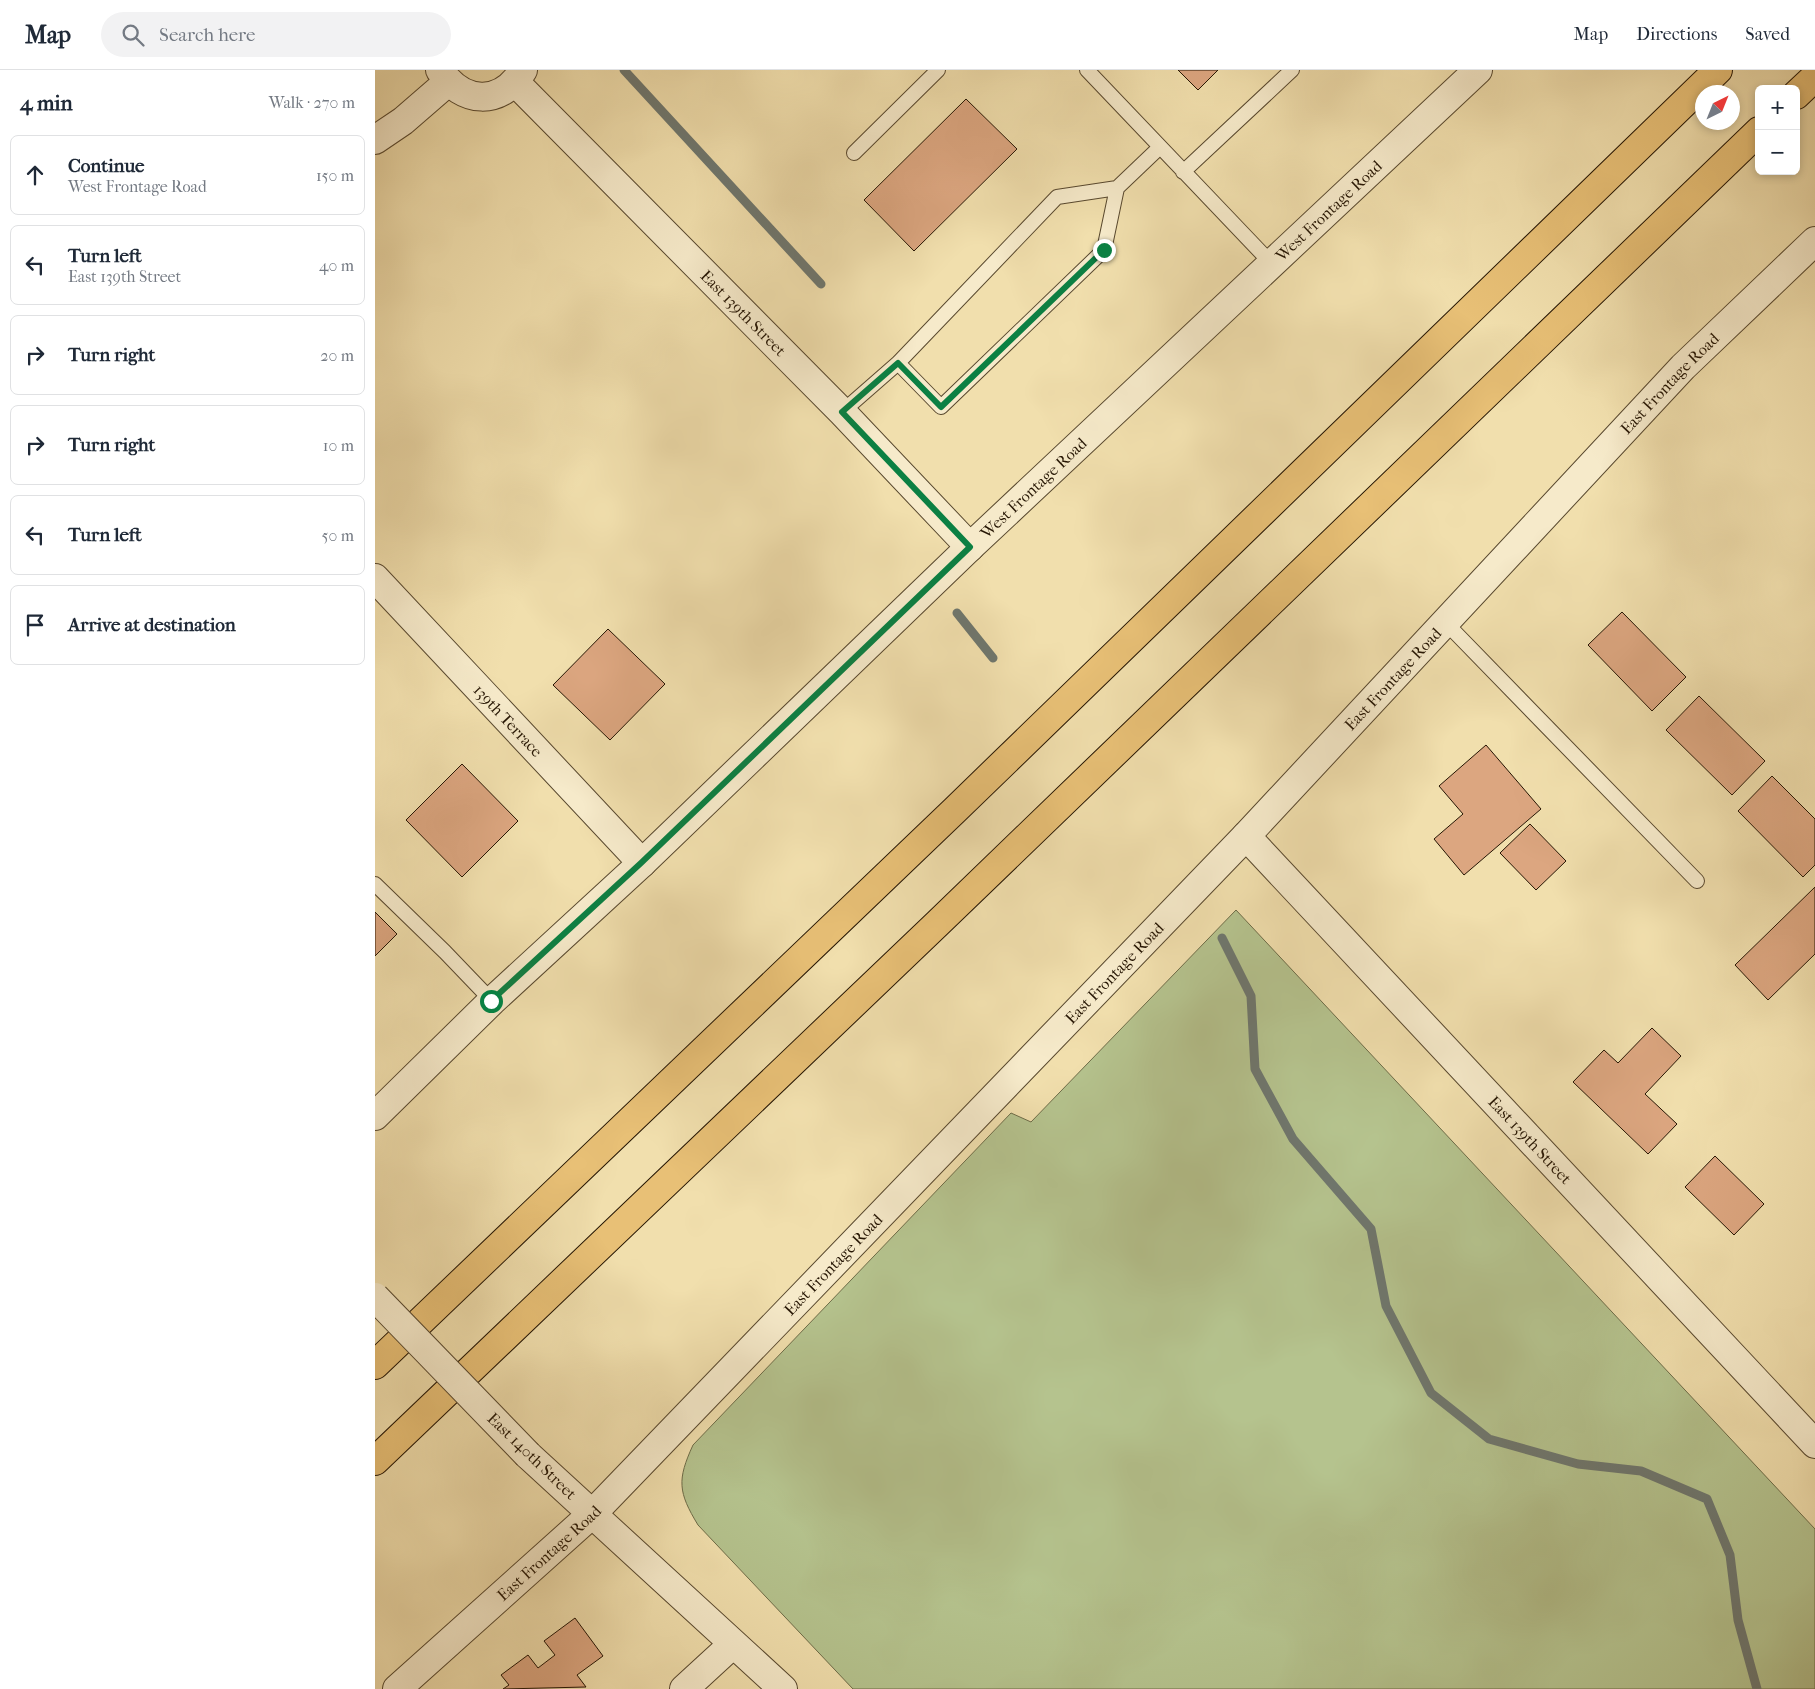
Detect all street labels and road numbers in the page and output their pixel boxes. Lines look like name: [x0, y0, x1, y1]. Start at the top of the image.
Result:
street label: West Frontage Road: [1271, 156, 1386, 266]
street label: East 139th Street: [697, 266, 791, 360]
street label: East Frontage Road: [1616, 328, 1723, 438]
street label: West Frontage Road: [975, 433, 1090, 543]
street label: East Frontage Road: [1340, 623, 1445, 734]
street label: 139th Terrace: [470, 680, 547, 761]
street label: East Frontage Road: [1061, 918, 1167, 1027]
street label: East 139th Street: [1485, 1092, 1576, 1188]
street label: East Frontage Road: [780, 1209, 886, 1319]
street label: East 140th Street: [483, 1409, 581, 1504]
street label: East Frontage Road: [493, 1501, 605, 1604]

